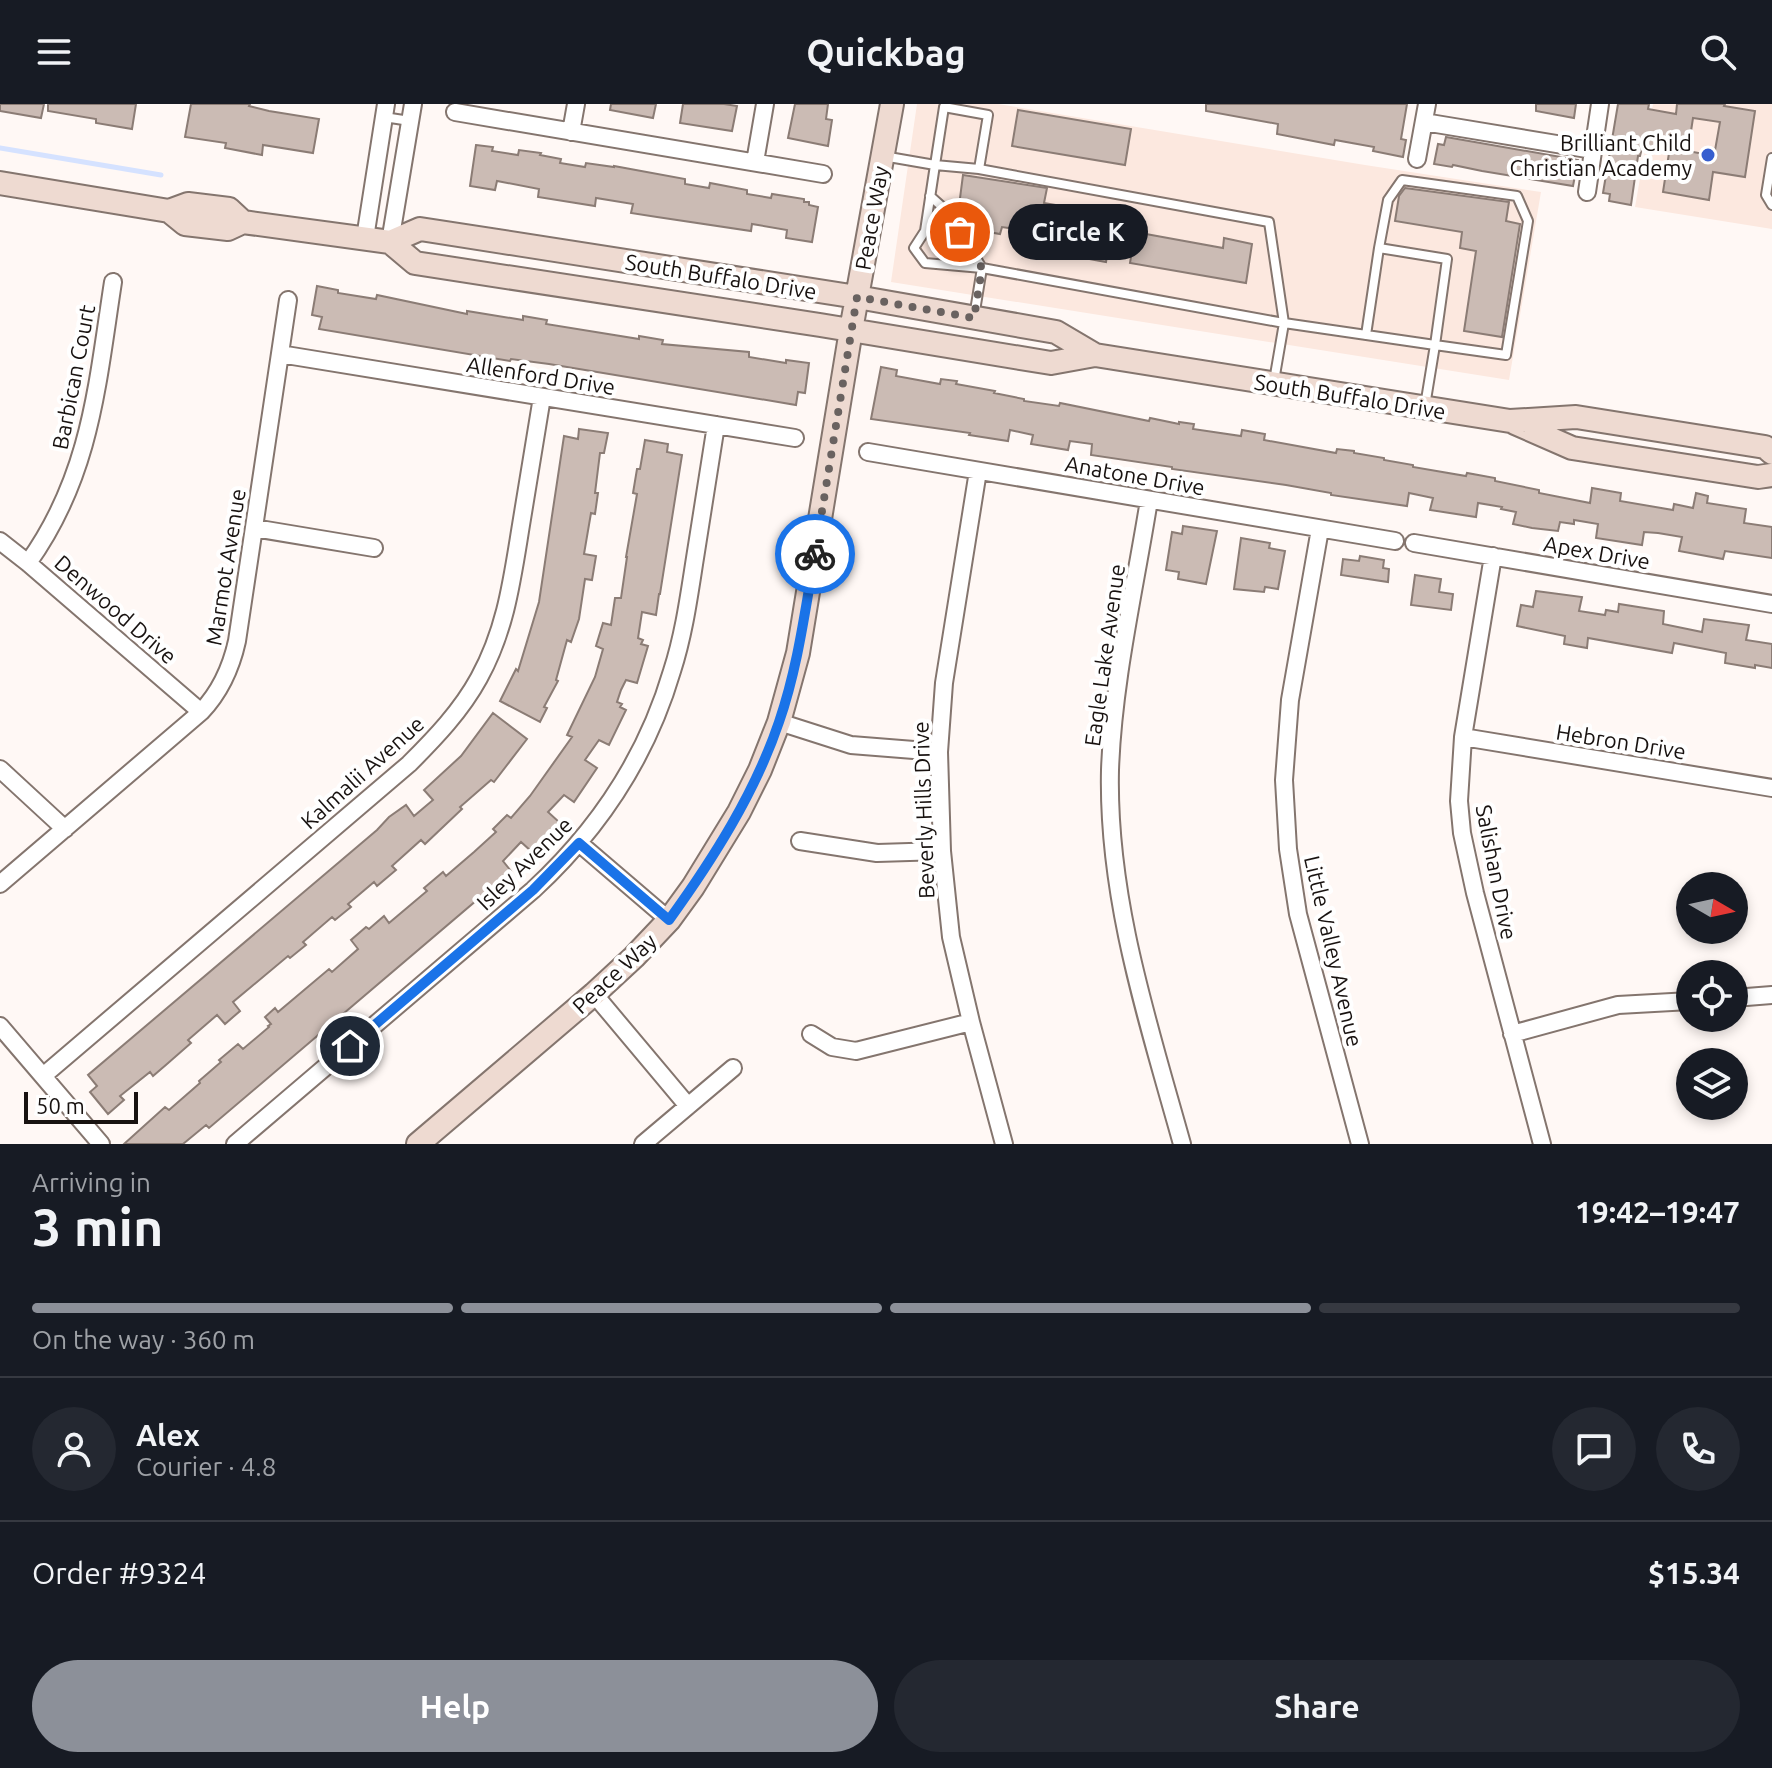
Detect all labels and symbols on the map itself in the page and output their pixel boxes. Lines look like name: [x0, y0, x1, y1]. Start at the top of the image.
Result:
place label: Brilliant Child Christian Academy: [1509, 130, 1692, 180]
marker: Brilliant Child Christian Academy: [1699, 146, 1717, 164]
street label: Peace Way: [850, 164, 893, 272]
pin: [926, 198, 994, 266]
callout: Circle K: [1008, 204, 1148, 260]
street label: South Buffalo Drive: [624, 249, 818, 303]
street label: Barbican Court: [47, 302, 99, 451]
street label: Allenford Drive: [465, 351, 617, 399]
street label: South Buffalo Drive: [1253, 369, 1447, 423]
street label: Anatone Drive: [1063, 450, 1207, 500]
street label: Marmot Avenue: [200, 487, 250, 647]
courier: [775, 514, 855, 594]
street label: Apex Drive: [1542, 530, 1652, 574]
street label: Denwood Drive: [50, 549, 182, 669]
street label: Eagle Lake Avenue: [1079, 562, 1129, 748]
street label: Kalmalii Avenue: [296, 710, 428, 834]
street label: Hebron Drive: [1554, 718, 1688, 764]
street label: Beverly Hills Drive: [907, 721, 939, 899]
street label: Salishan Drive: [1472, 802, 1522, 942]
street label: Isley Avenue: [471, 811, 577, 915]
street label: Little Valley Avenue: [1300, 853, 1368, 1049]
north arrow: [1676, 872, 1748, 944]
street label: Peace Way: [567, 928, 661, 1018]
pin: [316, 1012, 384, 1080]
scale bar: [24, 1088, 138, 1124]

